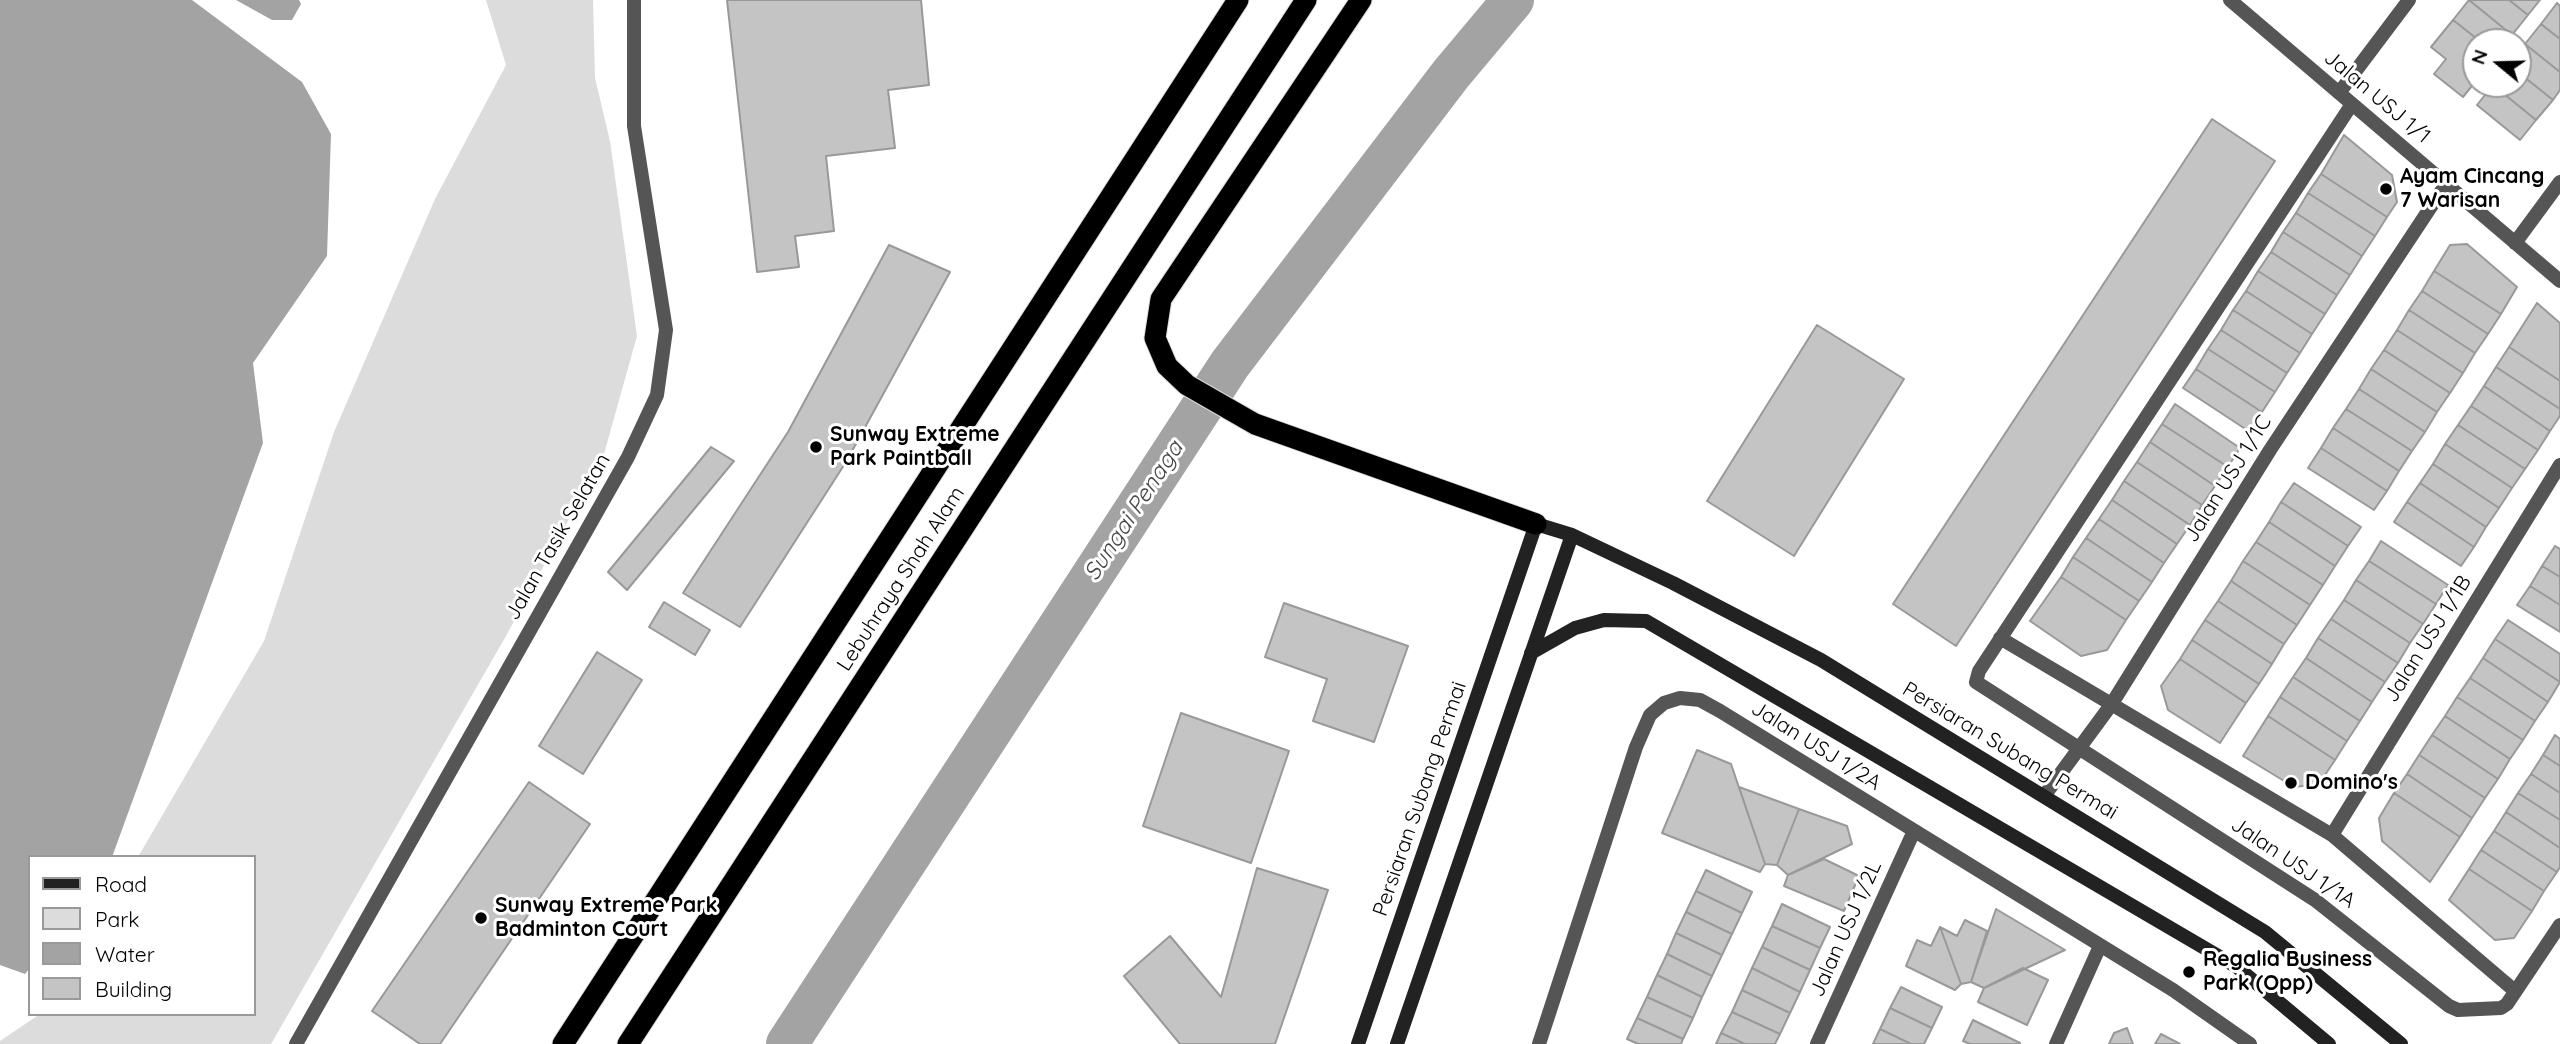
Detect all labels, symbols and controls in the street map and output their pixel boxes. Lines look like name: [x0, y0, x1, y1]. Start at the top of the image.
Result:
north arrow: [2462, 28, 2532, 98]
street label: Jalan USJ 1/1: [2319, 45, 2435, 149]
text: N: [2465, 46, 2493, 67]
place label: Ayam Cincang 7 Warisan: [2400, 164, 2544, 214]
marker: Ayam Cincang 7 Warisan: [2378, 181, 2394, 197]
street label: Jalan USJ 1/1C: [2179, 411, 2277, 547]
place label: Sunway Extreme Park Paintball: [830, 422, 1000, 472]
water label: Sungai Penaga: [1079, 436, 1189, 586]
marker: Sunway Extreme Park Paintball: [808, 439, 824, 455]
street label: Jalan Tasik Selatan: [500, 449, 616, 625]
street label: Lebuhraya Shah Alam: [832, 482, 970, 676]
street label: Jalan USJ 1/1B: [2379, 571, 2477, 707]
street label: Persiaran Subang Permai: [1898, 677, 2122, 825]
street label: Persiaran Subang Permai: [1368, 678, 1472, 920]
street label: Jalan USJ 1/2A: [1746, 696, 1886, 796]
place label: Domino's: [2305, 770, 2398, 796]
marker: Domino's: [2283, 775, 2299, 791]
street label: Jalan USJ 1/1A: [2226, 812, 2360, 914]
legend: [28, 855, 256, 1016]
street label: Jalan USJ 1/2L: [1805, 857, 1887, 1001]
text: Road: [95, 871, 147, 897]
place label: Sunway Extreme Park Badminton Court: [495, 893, 717, 943]
text: Park: [95, 906, 139, 932]
marker: Sunway Extreme Park Badminton Court: [473, 910, 489, 926]
text: Water: [95, 941, 155, 967]
place label: Regalia Business Park (Opp): [2203, 947, 2372, 997]
marker: Regalia Business Park (Opp): [2181, 964, 2197, 980]
text: Building: [95, 976, 172, 1002]

